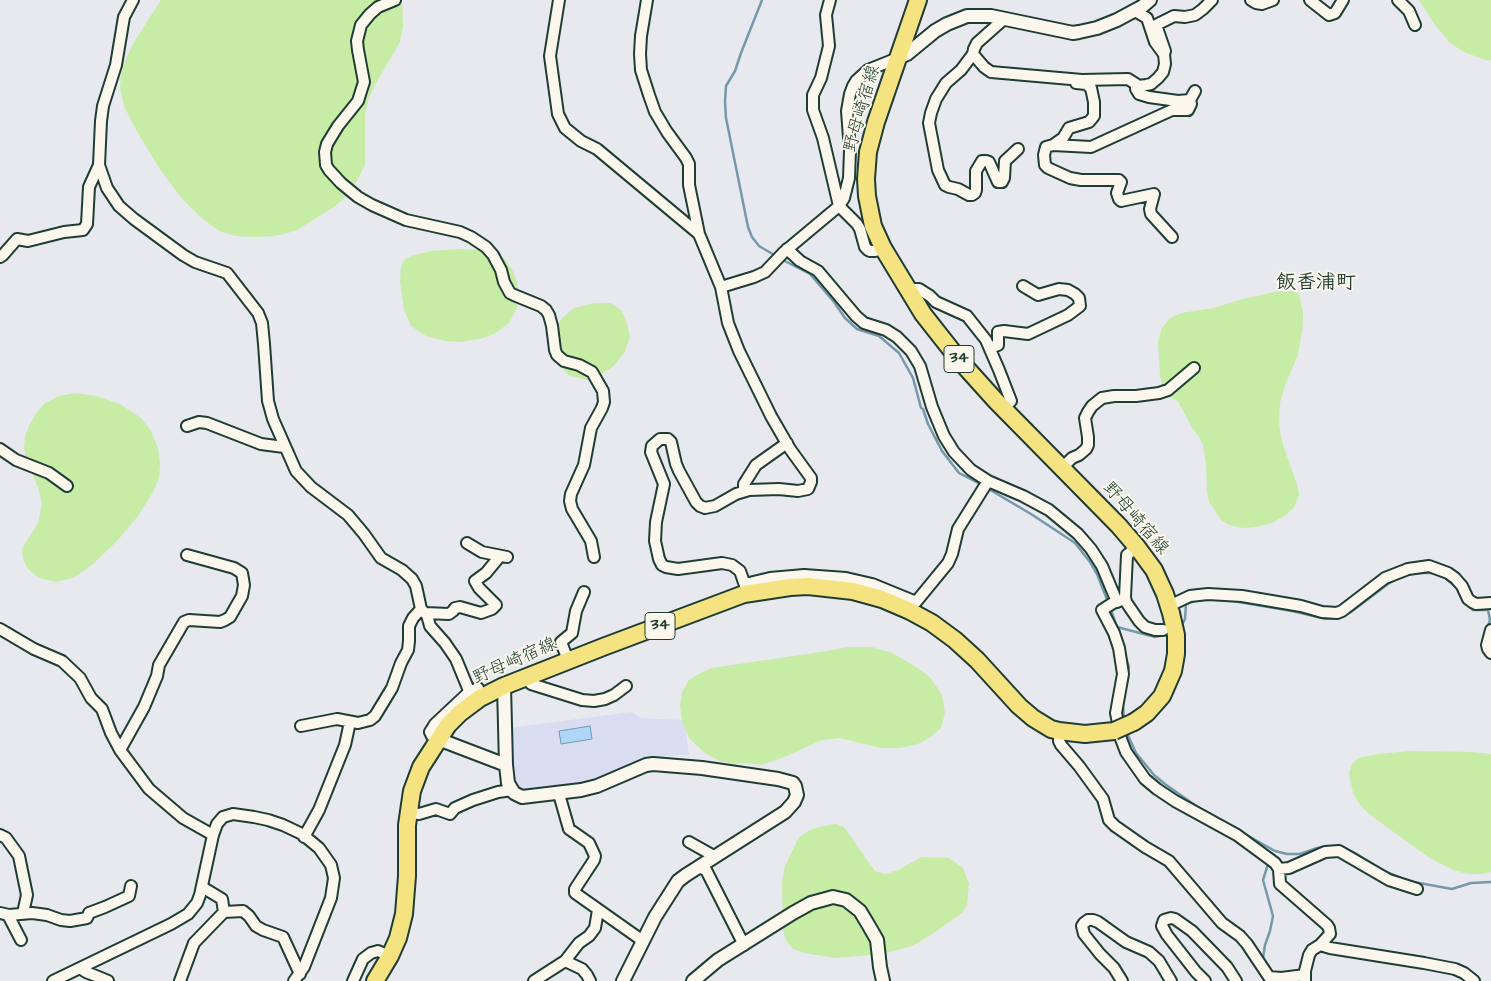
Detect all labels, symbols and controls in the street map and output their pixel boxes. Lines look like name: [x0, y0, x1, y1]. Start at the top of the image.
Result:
street label: 野母崎宿線: [840, 63, 886, 155]
district label: 飯香浦町: [1276, 272, 1356, 296]
road number: 34: [944, 346, 974, 372]
street label: 野母崎宿線: [1097, 478, 1173, 560]
road number: 34: [645, 612, 675, 640]
street label: 野母崎宿線: [469, 634, 561, 690]

